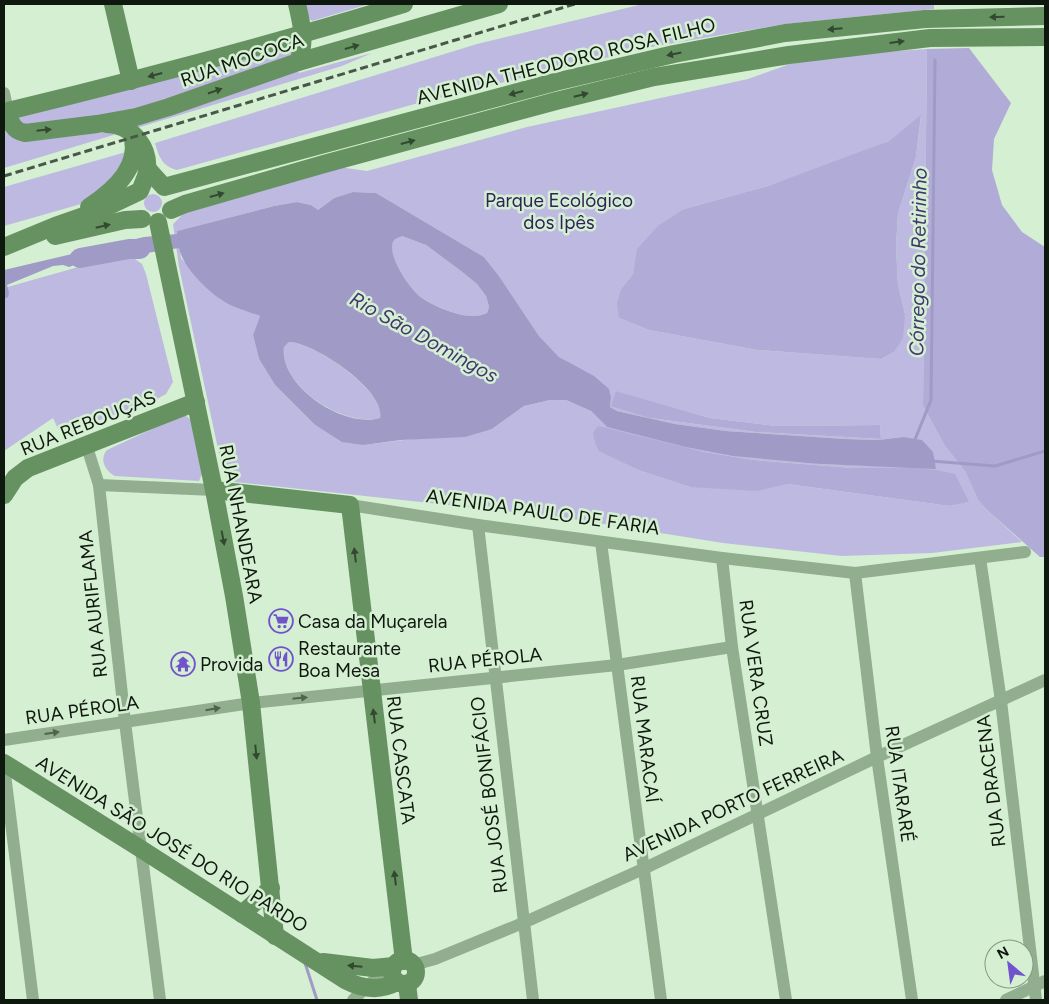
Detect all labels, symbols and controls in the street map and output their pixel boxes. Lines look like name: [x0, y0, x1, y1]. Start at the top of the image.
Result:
street label: AVENIDA THEODORO ROSA FILHO: [414, 13, 718, 109]
one-way arrow: [988, 13, 1004, 21]
one-way arrow: [826, 25, 842, 33]
street label: RUA MOCOCA: [177, 28, 307, 92]
one-way arrow: [889, 38, 905, 46]
one-way arrow: [345, 42, 360, 50]
one-way arrow: [667, 50, 682, 58]
one-way arrow: [148, 71, 163, 79]
one-way arrow: [207, 87, 222, 95]
one-way arrow: [509, 89, 524, 97]
one-way arrow: [574, 91, 589, 99]
one-way arrow: [36, 126, 52, 134]
one-way arrow: [400, 137, 415, 145]
water label: Córrego do Retirinho: [904, 167, 932, 356]
park label: Parque Ecológico dos Ipês: [485, 189, 633, 234]
one-way arrow: [210, 190, 225, 198]
one-way arrow: [95, 221, 111, 229]
water label: Rio São Domingos: [346, 286, 503, 388]
street label: RUA REBOUÇAS: [17, 385, 159, 461]
street label: RUA NHANDEARA: [214, 443, 268, 606]
street label: AVENIDA PAULO DE FARIA: [425, 484, 661, 540]
street label: RUA AURIFLAMA: [74, 529, 112, 679]
one-way arrow: [220, 530, 228, 546]
one-way arrow: [351, 547, 359, 563]
street label: RUA VERA CRUZ: [734, 598, 778, 748]
supermarket icon: Casa da Muçarela: [268, 608, 294, 634]
place label: Casa da Muçarela: [298, 610, 447, 633]
place label: Restaurante Boa Mesa: [298, 637, 401, 682]
street label: RUA PÉROLA: [427, 643, 543, 677]
restaurant icon: Restaurante Boa Mesa: [268, 646, 294, 672]
temple icon: Provida: [170, 651, 196, 677]
place label: Provida: [200, 653, 263, 676]
street label: RUA MARACAÍ: [626, 674, 664, 805]
street label: RUA PÉROLA: [24, 691, 140, 729]
one-way arrow: [292, 694, 308, 702]
street label: RUA CASCATA: [382, 694, 420, 826]
street label: RUA JOSÉ BONIFÁCIO: [466, 695, 512, 895]
one-way arrow: [205, 705, 221, 713]
one-way arrow: [370, 708, 378, 724]
street label: RUA DRACENA: [971, 714, 1011, 848]
street label: RUA ITARARÉ: [880, 724, 920, 844]
one-way arrow: [44, 729, 60, 737]
one-way arrow: [253, 744, 261, 760]
street label: AVENIDA PORTO FERREIRA: [619, 744, 847, 866]
street label: AVENIDA SÃO JOSÉ DO RIO PARDO: [32, 751, 312, 937]
one-way arrow: [391, 869, 399, 885]
north arrow: [984, 939, 1034, 989]
text: N: [994, 943, 1012, 963]
one-way arrow: [347, 962, 363, 970]

